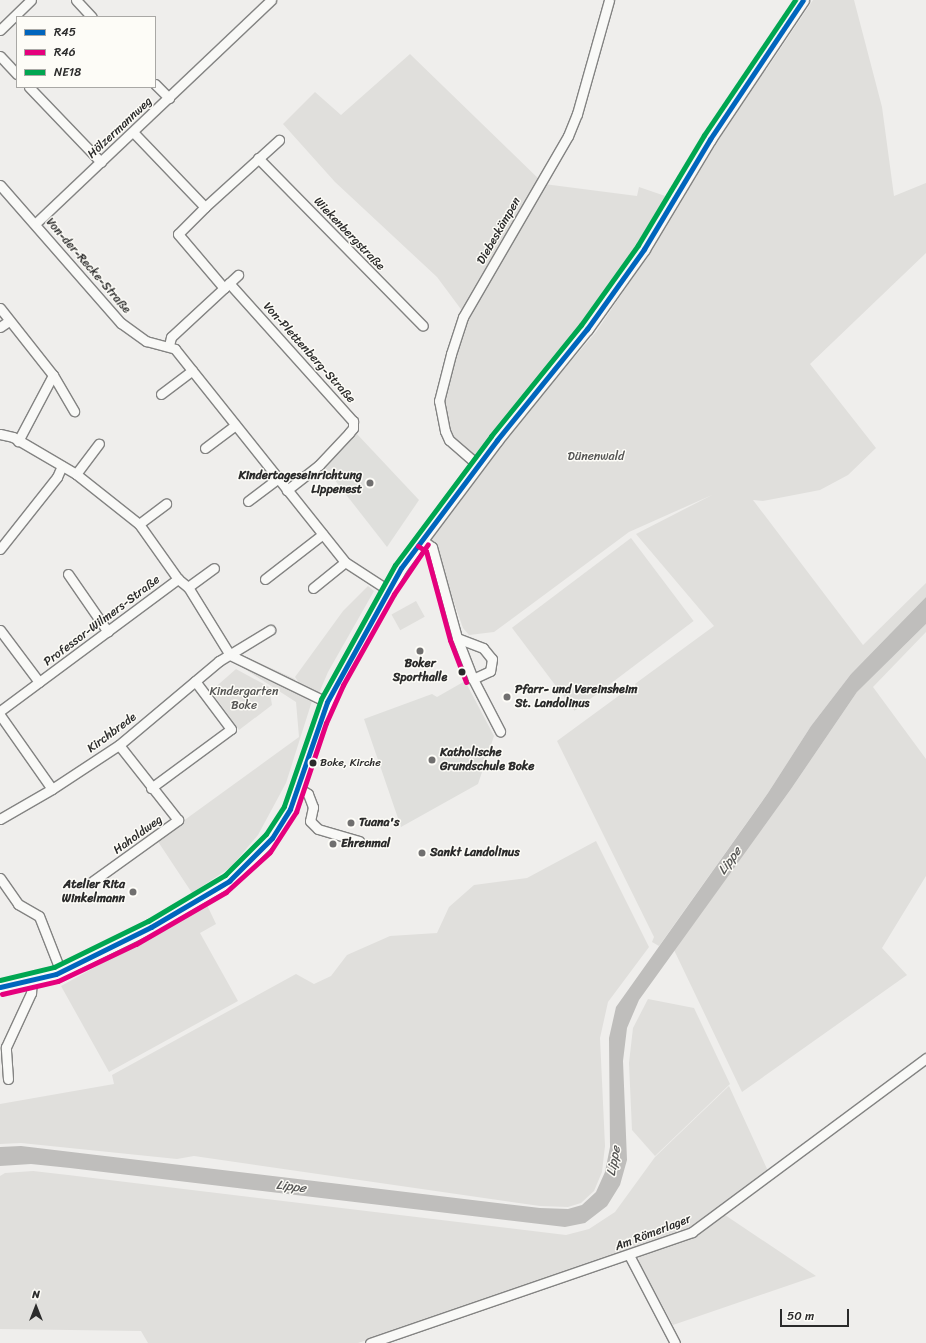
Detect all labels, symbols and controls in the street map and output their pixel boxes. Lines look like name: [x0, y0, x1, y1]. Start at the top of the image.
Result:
legend: [16, 16, 156, 88]
text: R45: [54, 21, 76, 43]
text: R46: [54, 41, 76, 63]
text: NE18: [54, 61, 81, 83]
street label: Hölzermannweg: [85, 94, 155, 162]
street label: Wiekenbergstraße: [310, 194, 388, 274]
street label: Diebeskämpen: [474, 195, 524, 267]
street label: Von-der-Recke-Straße: [43, 215, 133, 317]
street label: Von-Plettenberg-Straße: [260, 300, 358, 406]
park label: Dünenwald: [568, 450, 624, 464]
place label: Kindertageseinrichtung Lippenest: [238, 469, 362, 497]
marker: Kindertageseinrichtung Lippenest: [365, 478, 375, 488]
street label: Professor-Wilmers-Straße: [41, 573, 163, 669]
marker: Boker Sporthalle: [415, 646, 425, 656]
place label: Boker Sporthalle: [393, 657, 447, 685]
unlabelled marker: [457, 667, 467, 677]
place label: Pfarr- und Vereinsheim St. Landolinus: [515, 683, 638, 711]
park label: Kindergarten Boke: [210, 685, 278, 713]
marker: Pfarr- und Vereinsheim St. Landolinus: [502, 692, 512, 702]
street label: Kirchbrede: [85, 710, 139, 756]
place label: Katholische Grundschule Boke: [440, 746, 534, 774]
marker: Katholische Grundschule Boke: [427, 755, 437, 765]
place label: Boke, Kirche: [320, 756, 381, 770]
marker: Boke, Kirche: [308, 758, 318, 768]
street label: Haholdweg: [111, 812, 165, 858]
place label: Tuana's: [359, 816, 400, 830]
marker: Tuana's: [346, 818, 356, 828]
place label: Ehrenmal: [341, 837, 390, 851]
marker: Ehrenmal: [328, 839, 338, 849]
water label: Lippe: [715, 844, 745, 878]
place label: Sankt Landolinus: [430, 846, 520, 860]
marker: Sankt Landolinus: [417, 848, 427, 858]
place label: Atelier Rita Winkelmann: [62, 878, 125, 906]
marker: Atelier Rita Winkelmann: [128, 887, 138, 897]
water label: Lippe: [604, 1145, 624, 1177]
water label: Lippe: [275, 1177, 307, 1197]
street label: Am Römerlager: [613, 1212, 693, 1254]
text: N: [32, 1285, 40, 1304]
north arrow: [16, 1287, 56, 1327]
scale bar: [782, 1301, 851, 1327]
text: 50 m: [787, 1305, 814, 1327]

